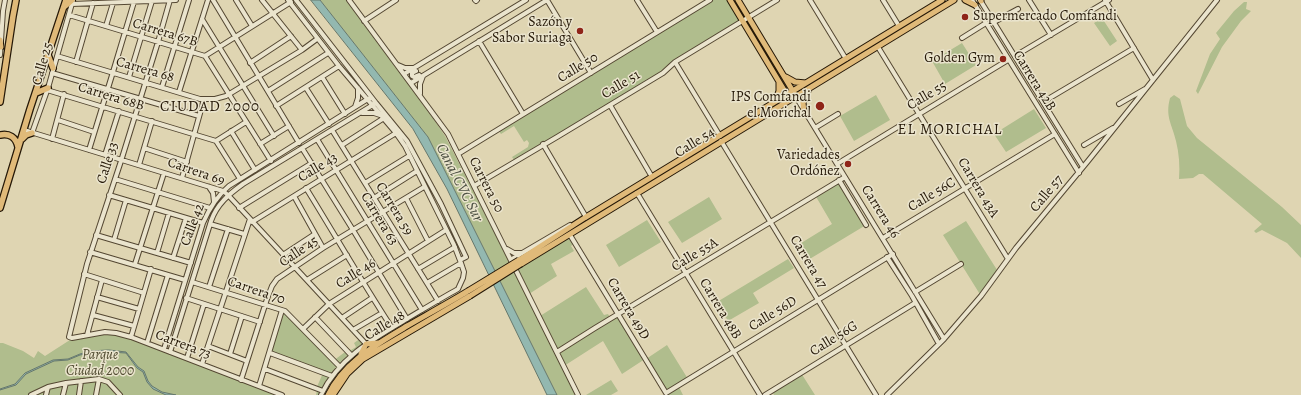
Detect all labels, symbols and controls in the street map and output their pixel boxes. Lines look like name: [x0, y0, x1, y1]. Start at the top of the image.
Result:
place label: Supermercado Comfandi: [973, 9, 1117, 25]
marker: Supermercado Comfandi: [960, 12, 970, 22]
street label: Carrera 67B: [130, 15, 200, 51]
place label: Sazón y Sabor Suriaga: [492, 15, 572, 48]
marker: Sazón y Sabor Suriaga: [575, 26, 585, 36]
street label: Calle 25: [29, 41, 57, 87]
street label: Carrera 42B: [1009, 48, 1059, 114]
street label: Calle 50: [555, 49, 601, 87]
place label: Golden Gym: [924, 51, 995, 67]
street label: Carrera 68: [114, 54, 176, 86]
marker: Golden Gym: [998, 54, 1008, 64]
street label: Calle 51: [599, 67, 643, 103]
street label: Calle 55: [904, 78, 950, 114]
street label: Carrera 68B: [76, 79, 146, 115]
place label: IPS Comfandi el Morichal: [731, 90, 811, 122]
district label: CIUDAD 2000: [160, 98, 260, 116]
marker: IPS Comfandi el Morichal: [814, 100, 826, 112]
district label: EL MORICHAL: [898, 121, 1002, 139]
street label: Calle 54: [672, 124, 718, 162]
street label: Calle 33: [93, 140, 123, 186]
water label: Canal CVC Sur: [432, 141, 486, 225]
place label: Variedades Ordóñez: [777, 148, 840, 180]
street label: Calle 43: [295, 150, 341, 186]
street label: Carrera 69: [165, 154, 227, 190]
street label: Carrera 50: [465, 154, 507, 216]
street label: Carrera 43A: [954, 155, 1002, 221]
marker: Variedades Ordóñez: [843, 159, 853, 169]
street label: Calle 57: [1027, 172, 1067, 216]
street label: Calle 56C: [905, 174, 959, 216]
street label: Carrera 59: [372, 179, 416, 239]
street label: Carrera 46: [857, 182, 903, 242]
street label: Carrera 63: [357, 189, 401, 249]
street label: Calle 42: [177, 201, 209, 249]
street label: Carrera 47: [786, 232, 830, 292]
street label: Calle 45: [276, 233, 322, 271]
street label: Calle 55A: [669, 235, 721, 275]
street label: Calle 46: [333, 255, 379, 293]
street label: Carrera 70: [225, 273, 287, 309]
street label: Carrera 49D: [603, 275, 653, 343]
street label: Carrera 48B: [695, 275, 745, 343]
street label: Calle 56D: [746, 293, 800, 335]
street label: Calle 48: [362, 307, 408, 345]
street label: Calle 56G: [807, 318, 861, 360]
street label: Carrera 73: [153, 327, 213, 363]
park label: Parque Ciudad 2000: [66, 348, 134, 380]

